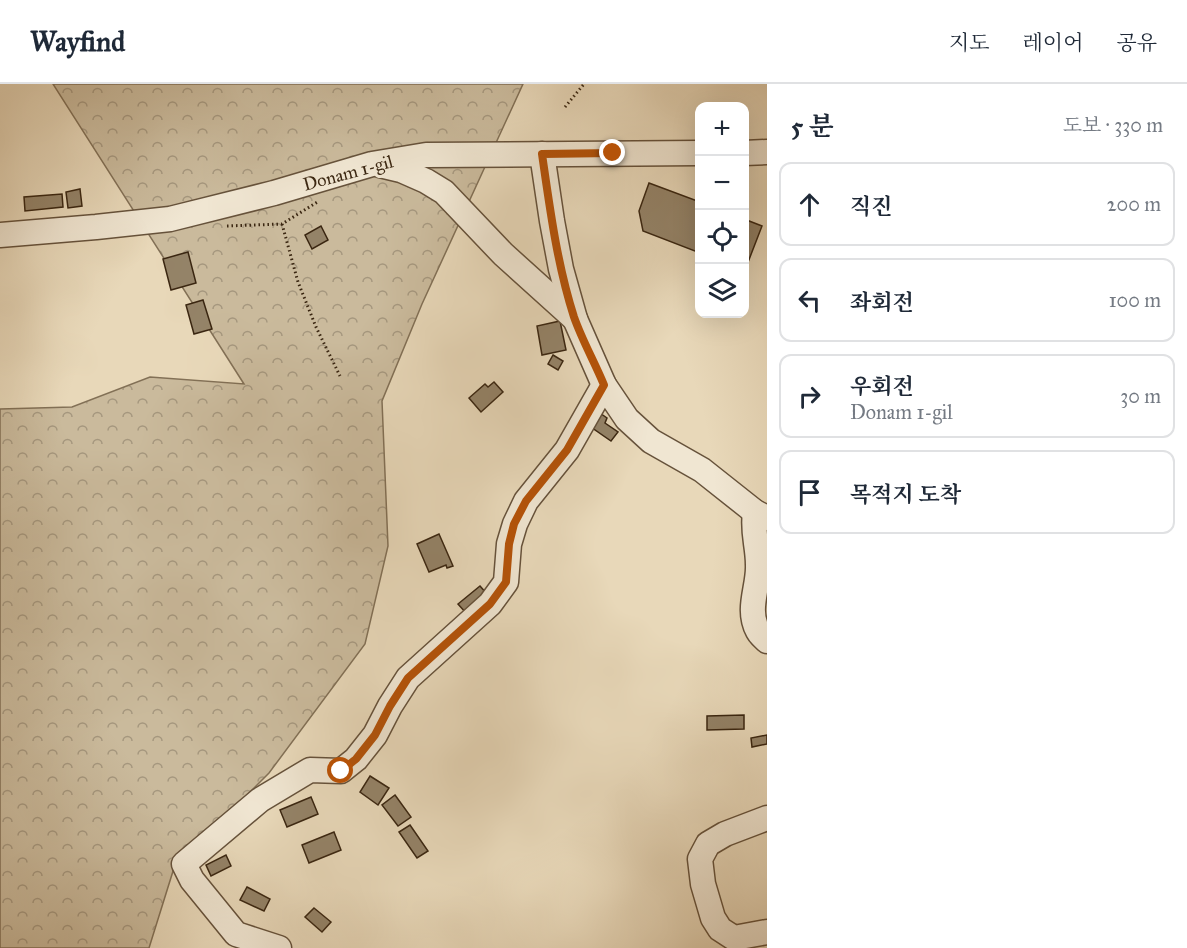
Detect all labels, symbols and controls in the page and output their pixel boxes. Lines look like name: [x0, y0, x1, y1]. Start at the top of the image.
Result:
text: Wayfind: [30, 24, 125, 59]
text: 지도: [949, 30, 990, 56]
text: 레이어: [1023, 30, 1083, 56]
text: 공유: [1116, 30, 1157, 56]
map controls: [695, 102, 749, 318]
button: +: [695, 102, 749, 156]
text: 5 분: [791, 110, 834, 142]
text: 도보 · 330 m: [1063, 113, 1163, 137]
route end: [599, 139, 625, 165]
street label: Donam 1-gil: [300, 150, 396, 197]
button: −: [695, 156, 749, 210]
icon: ahead: [793, 188, 826, 221]
text: 200 m: [1107, 192, 1161, 216]
text: 직진: [850, 193, 893, 220]
button: locate: [695, 210, 749, 264]
button: layers: [695, 264, 749, 318]
icon: left: [793, 284, 826, 317]
text: 100 m: [1109, 288, 1161, 312]
text: 좌회전: [850, 289, 914, 316]
text: 우회전: [850, 373, 914, 400]
icon: right: [793, 380, 826, 413]
text: 30 m: [1120, 384, 1161, 408]
text: Donam 1-gil: [850, 400, 953, 424]
icon: arrive: [793, 476, 826, 509]
text: 목적지 도착: [850, 481, 961, 508]
route start: [327, 757, 353, 783]

